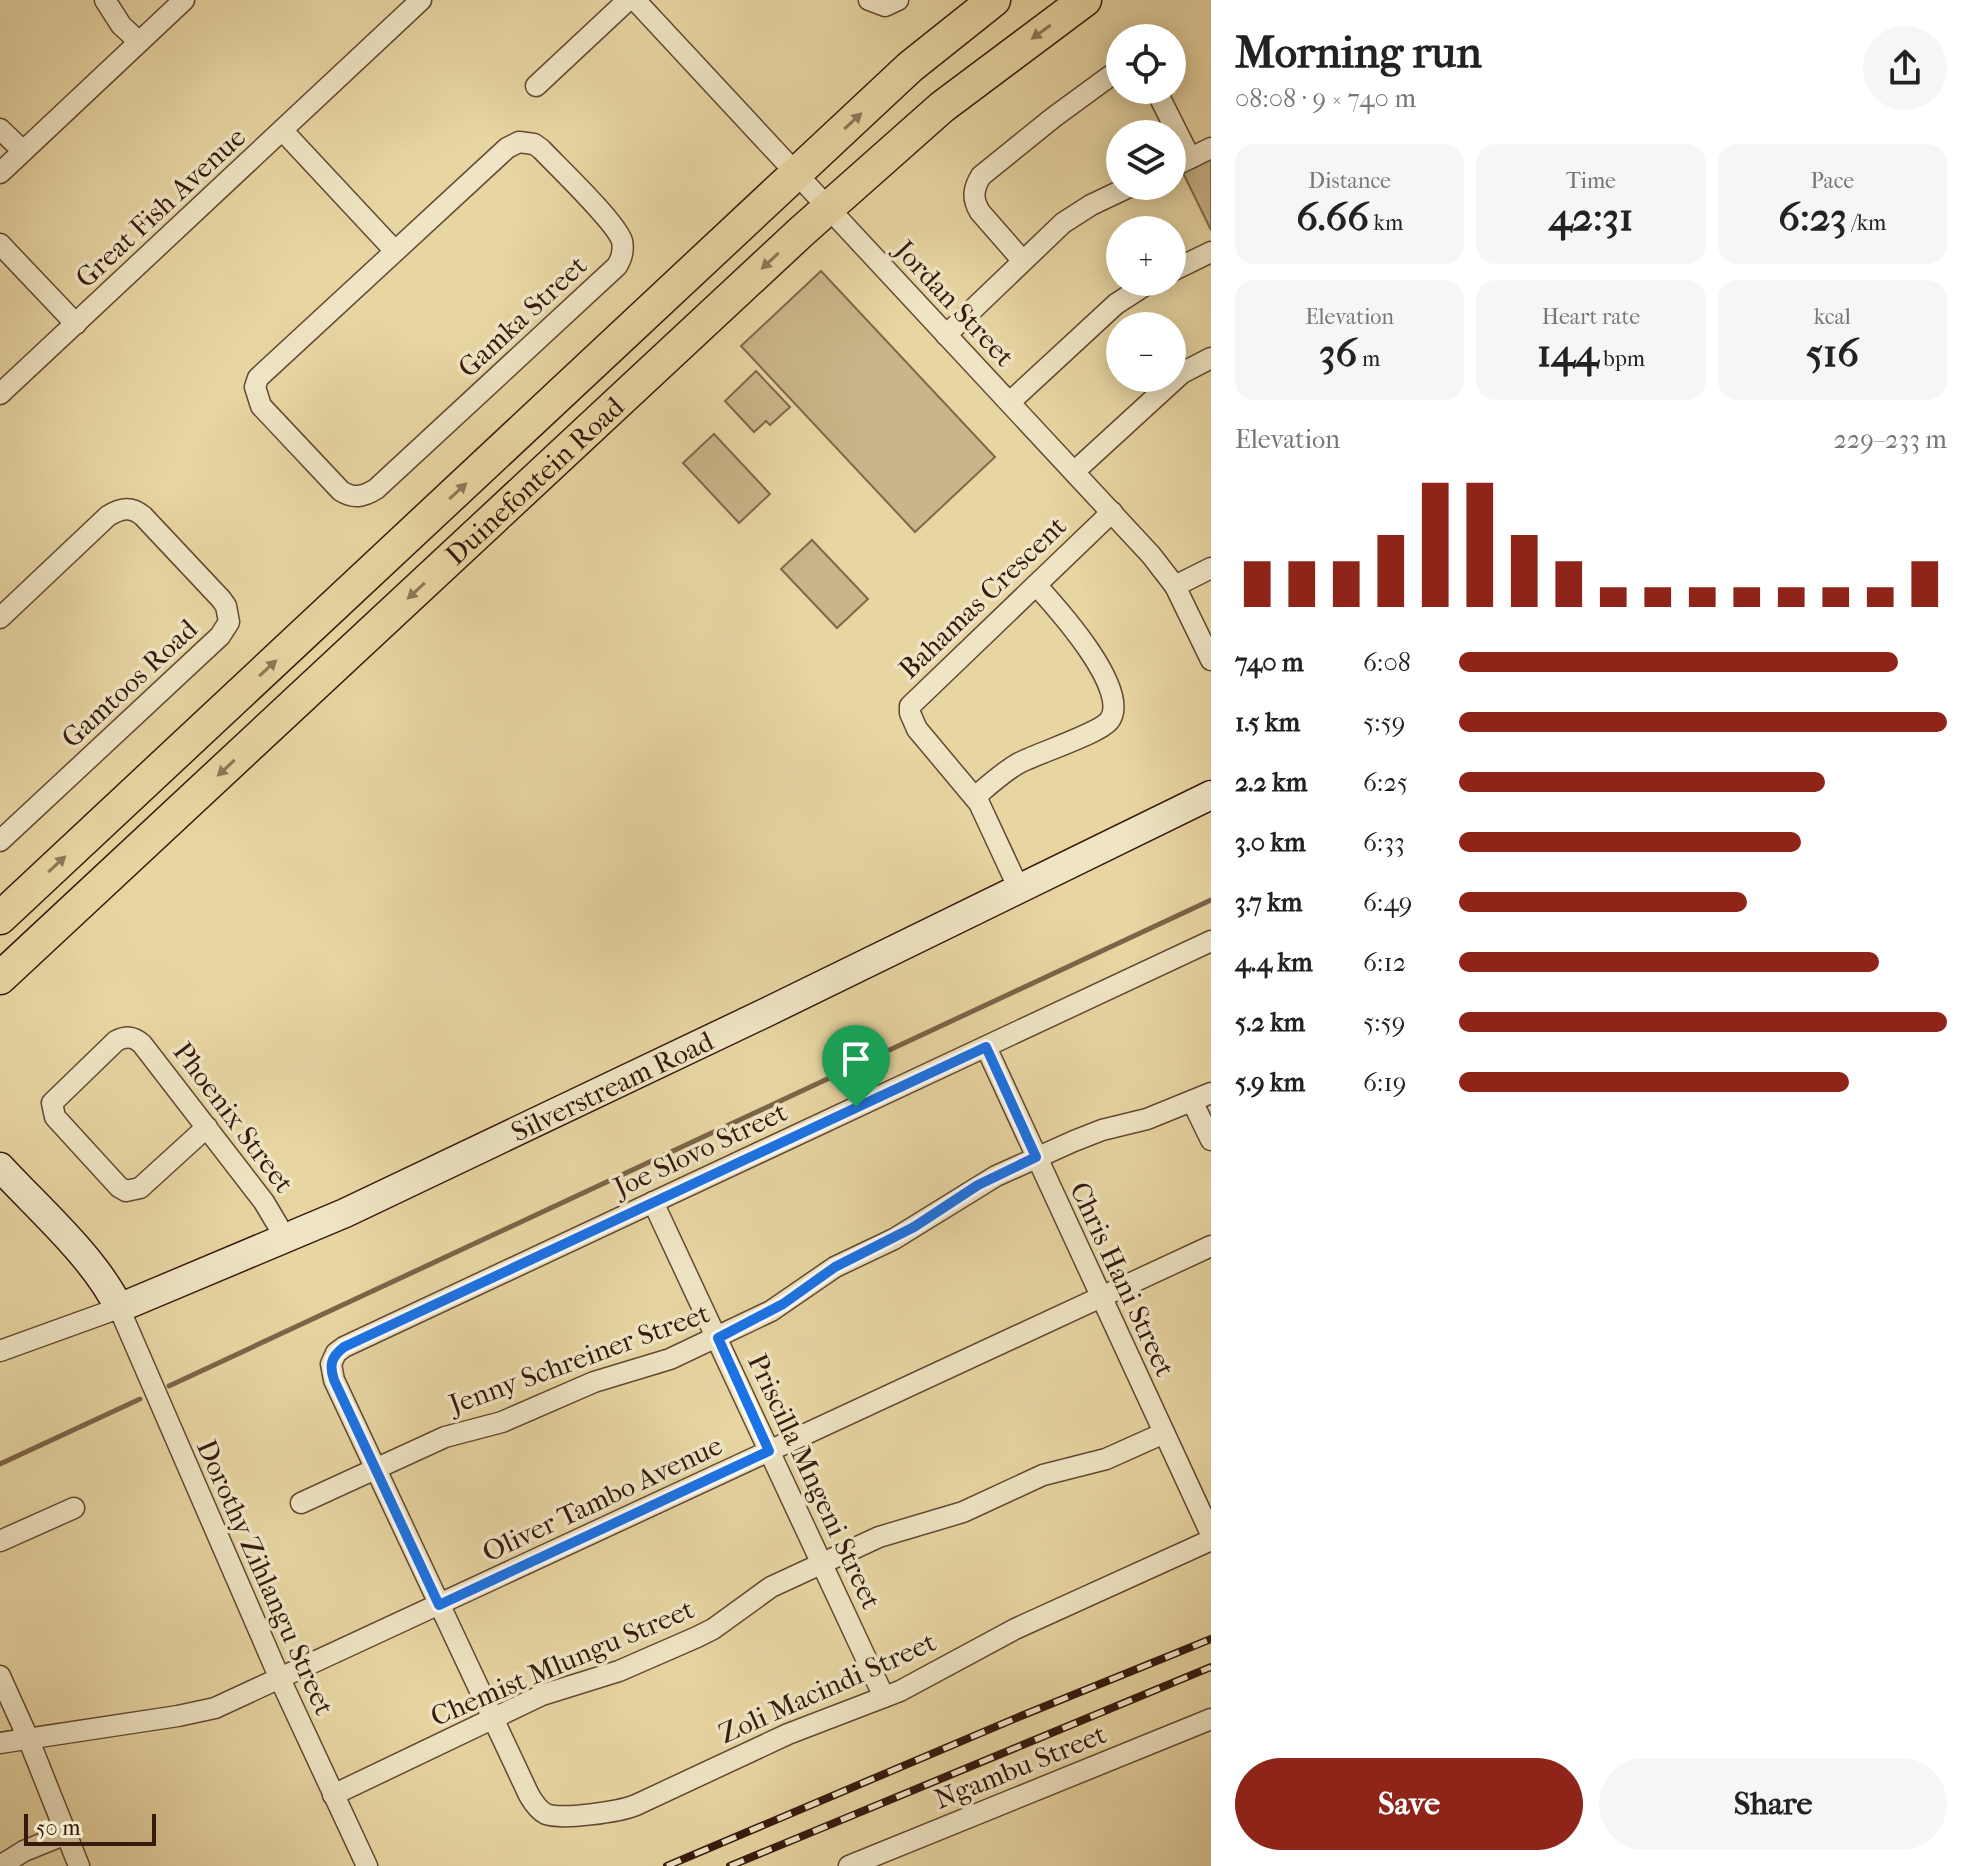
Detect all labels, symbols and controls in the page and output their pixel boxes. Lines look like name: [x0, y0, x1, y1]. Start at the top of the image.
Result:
one-way arrow: [1030, 24, 1052, 40]
map controls: [1106, 24, 1186, 392]
button: locate: [1106, 24, 1186, 104]
button: share: [1863, 26, 1947, 110]
text: Morning run: [1235, 27, 1482, 78]
text: 08:08 · 9 × 740 m: [1235, 83, 1416, 114]
one-way arrow: [843, 112, 862, 130]
street label: Great Fish Avenue: [69, 120, 252, 294]
button: layers: [1106, 120, 1186, 200]
text: Distance: [1308, 168, 1391, 194]
text: Time: [1566, 168, 1616, 194]
text: Pace: [1810, 168, 1854, 194]
text: 6.66: [1296, 194, 1369, 240]
text: 42:31: [1549, 194, 1633, 240]
text: 6:23: [1778, 194, 1847, 240]
text: km: [1369, 210, 1403, 236]
text: /km: [1847, 210, 1886, 236]
button: +: [1106, 216, 1186, 296]
street label: Jordan Street: [887, 232, 1021, 373]
street label: Gamka Street: [451, 249, 593, 384]
one-way arrow: [761, 251, 780, 269]
text: Elevation: [1305, 304, 1394, 330]
text: Heart rate: [1542, 304, 1640, 330]
text: kcal: [1814, 304, 1851, 330]
button: −: [1106, 312, 1186, 392]
text: 36: [1319, 330, 1357, 376]
text: 144: [1537, 330, 1599, 376]
text: 516: [1806, 330, 1859, 376]
text: m: [1357, 346, 1380, 372]
text: bpm: [1599, 346, 1645, 372]
street label: Duinefontein Road: [439, 390, 631, 572]
text: Elevation: [1235, 424, 1340, 455]
text: 229–233 m: [1833, 424, 1947, 455]
one-way arrow: [448, 482, 467, 500]
street label: Bahamas Crescent: [892, 509, 1073, 685]
one-way arrow: [407, 582, 426, 600]
street label: Gamtoos Road: [55, 612, 204, 754]
text: 740 m: [1235, 647, 1304, 678]
text: 6:08: [1363, 647, 1411, 678]
one-way arrow: [258, 660, 277, 678]
text: 1.5 km: [1235, 707, 1300, 738]
text: 5:59: [1363, 707, 1405, 738]
one-way arrow: [217, 759, 236, 777]
text: 2.2 km: [1235, 767, 1307, 798]
text: 6:25: [1363, 767, 1408, 798]
text: 3.0 km: [1235, 827, 1306, 858]
text: 6:33: [1363, 827, 1405, 858]
one-way arrow: [47, 856, 66, 874]
text: 3.7 km: [1235, 887, 1302, 918]
text: 6:49: [1363, 887, 1412, 918]
text: 4.4 km: [1235, 947, 1313, 978]
text: 6:12: [1363, 947, 1406, 978]
text: 5.2 km: [1235, 1007, 1305, 1038]
text: 5:59: [1363, 1007, 1405, 1038]
street label: Silverstream Road: [506, 1024, 719, 1148]
pin: [822, 1025, 890, 1107]
street label: Phoenix Street: [166, 1036, 301, 1199]
icon: arrive: [834, 1037, 878, 1081]
text: 5.9 km: [1235, 1067, 1305, 1098]
text: 6:19: [1363, 1067, 1406, 1098]
street label: Joe Slovo Street: [607, 1095, 792, 1205]
street label: Chris Hani Street: [1063, 1177, 1182, 1382]
street label: Jenny Schreiner Street: [443, 1296, 714, 1422]
street label: Priscilla Mngeni Street: [741, 1348, 888, 1614]
street label: Oliver Tambo Avenue: [477, 1428, 728, 1569]
street label: Dorothy Zihlangu Street: [190, 1434, 341, 1720]
street label: Chemist Mlungu Street: [426, 1592, 699, 1733]
street label: Zoli Macindi Street: [714, 1625, 941, 1750]
street label: Ngambu Street: [930, 1717, 1111, 1816]
button: Save: [1235, 1758, 1583, 1850]
button: Share: [1599, 1758, 1947, 1850]
scale bar: [24, 1810, 156, 1846]
text: 50 m: [36, 1815, 81, 1841]

